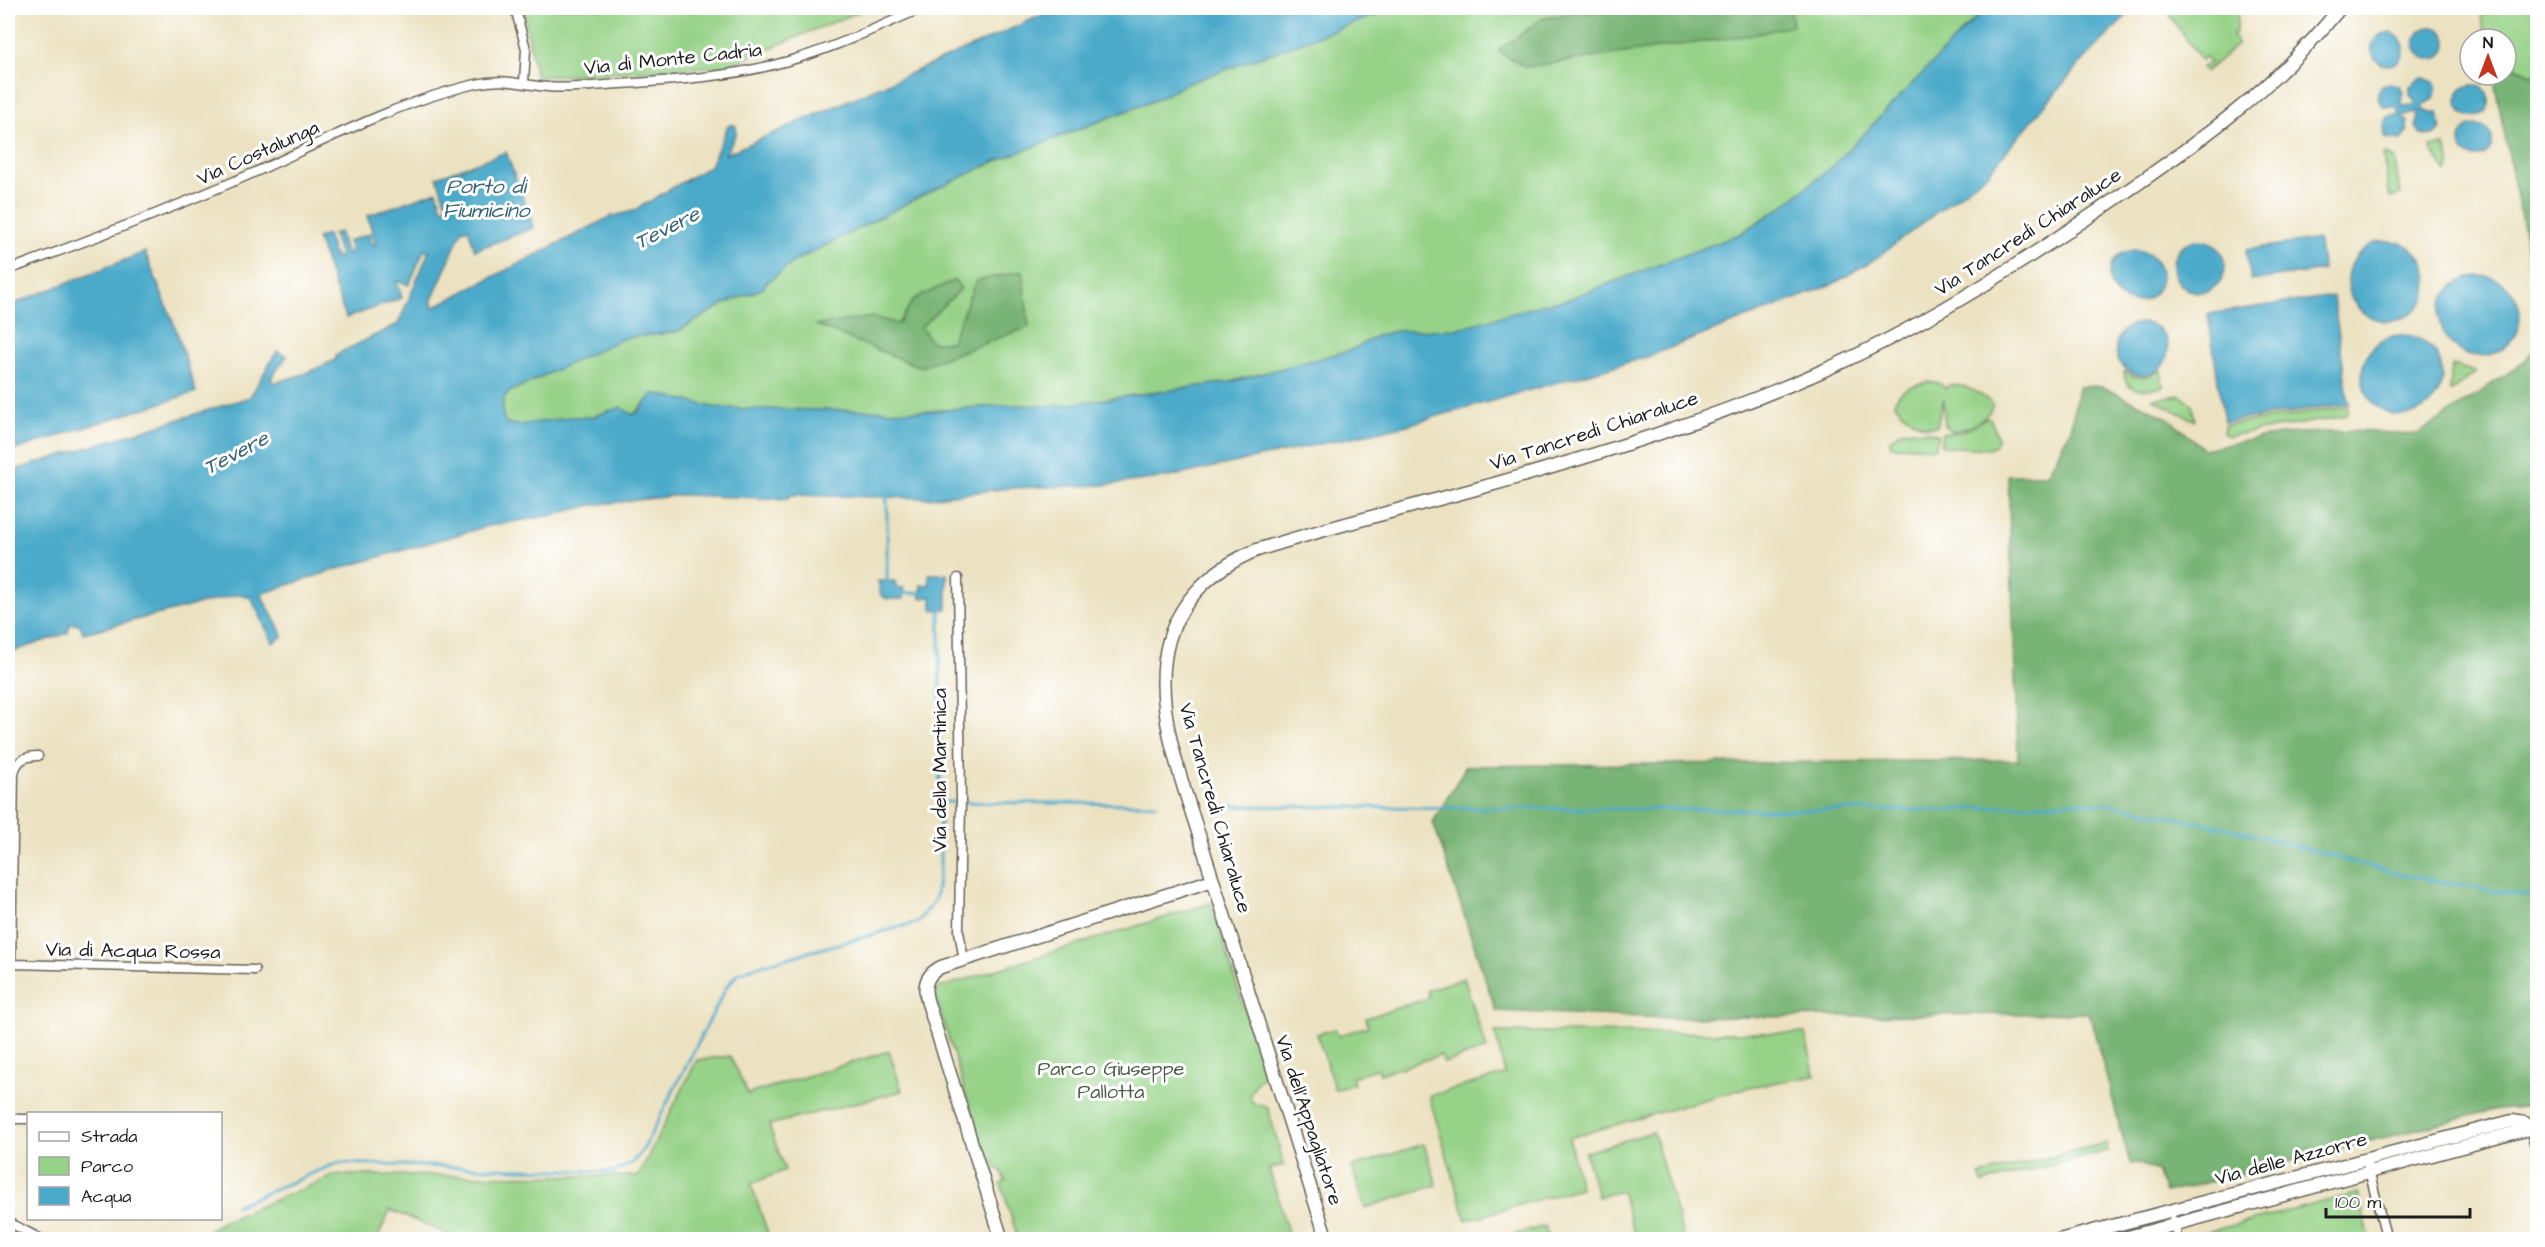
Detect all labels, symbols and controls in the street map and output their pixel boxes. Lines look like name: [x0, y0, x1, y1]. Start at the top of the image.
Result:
north arrow: [2458, 27, 2518, 87]
text: N: [2483, 32, 2493, 54]
street label: Via di Monte Cadria: [583, 36, 763, 82]
street label: Via Costalunga: [192, 114, 324, 193]
street label: Via Tancredi Chiaraluce: [1929, 161, 2127, 303]
water label: Porto di Fiumicino: [443, 172, 532, 225]
water label: Tevere: [629, 199, 706, 257]
street label: Via Tancredi Chiaraluce: [1486, 384, 1702, 478]
water label: Tevere: [198, 423, 275, 482]
street label: Via della Martinica: [926, 688, 954, 852]
street label: Via Tancredi Chiaraluce: [1172, 700, 1258, 917]
street label: Via di Acqua Rossa: [45, 935, 221, 967]
street label: Via dell'Appagliatore: [1267, 1031, 1350, 1209]
park label: Parco Giuseppe Pallotta: [1038, 1055, 1185, 1106]
legend: [27, 1112, 222, 1220]
text: Strada: [81, 1124, 137, 1149]
street label: Via delle Azzorre: [2212, 1125, 2370, 1193]
text: Parco: [81, 1154, 133, 1179]
scale bar: [2326, 1181, 2470, 1219]
text: Acqua: [81, 1184, 131, 1209]
text: 100 m: [2335, 1190, 2381, 1215]

